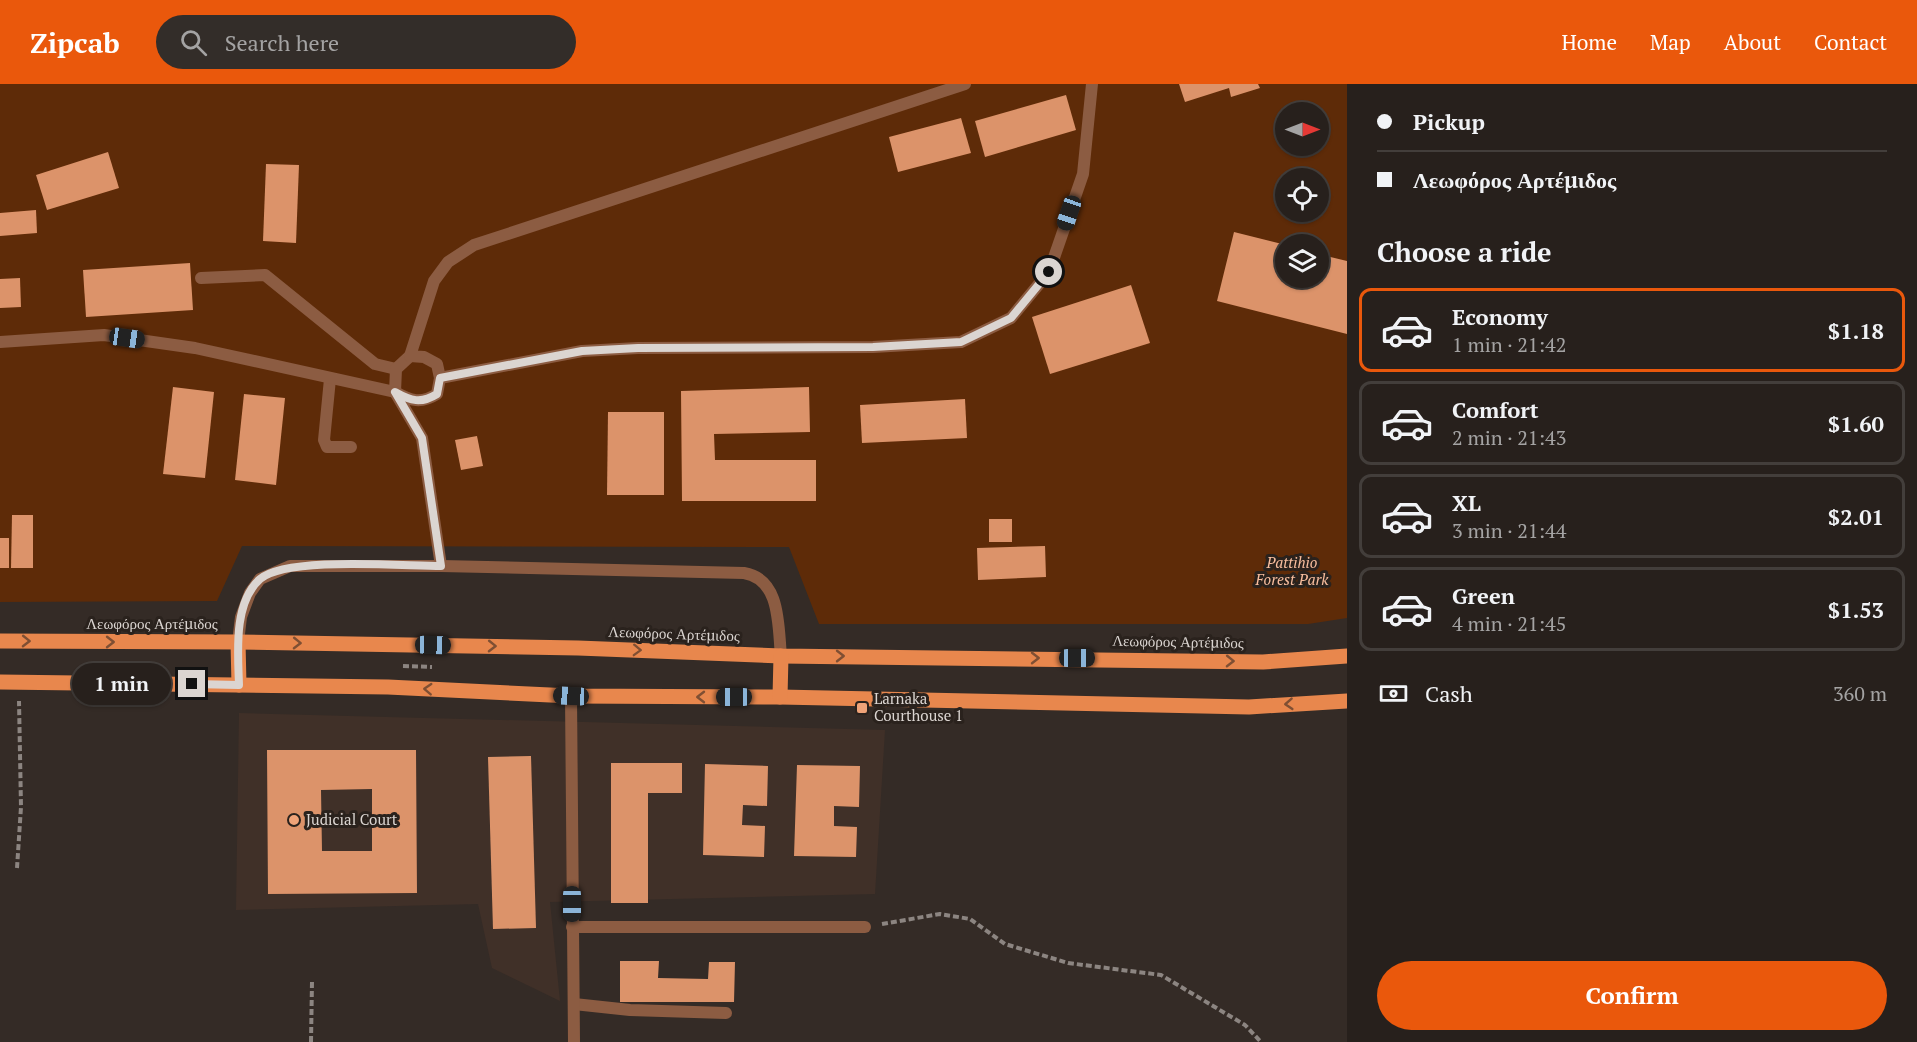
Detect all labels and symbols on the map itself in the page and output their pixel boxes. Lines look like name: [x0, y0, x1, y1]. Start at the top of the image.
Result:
north arrow: [1275, 102, 1329, 156]
car: [1055, 193, 1083, 233]
route start: [1035, 258, 1062, 285]
car: [108, 327, 146, 349]
park label: Pattihio Forest Park: [1255, 552, 1329, 589]
street label: Λεωφόρος Αρτέμιδος: [86, 613, 218, 633]
street label: Λεωφόρος Αρτέμιδος: [608, 621, 740, 645]
street label: Λεωφόρος Αρτέμιδος: [1112, 630, 1244, 652]
one-way arrow: [21, 635, 30, 648]
one-way arrow: [105, 636, 114, 648]
car: [415, 636, 451, 654]
one-way arrow: [292, 637, 301, 649]
one-way arrow: [487, 640, 496, 653]
one-way arrow: [632, 644, 641, 657]
car: [1059, 649, 1095, 667]
one-way arrow: [835, 650, 844, 662]
one-way arrow: [1030, 652, 1039, 664]
one-way arrow: [1225, 655, 1234, 668]
callout: 1 min: [72, 663, 171, 705]
route end: [178, 670, 205, 697]
one-way arrow: [424, 683, 433, 696]
car: [553, 686, 589, 706]
car: [716, 688, 752, 706]
place label: Larnaka Courthouse 1: [874, 688, 963, 725]
one-way arrow: [696, 690, 705, 703]
one-way arrow: [1284, 698, 1293, 711]
marker: Larnaka Courthouse 1: [855, 701, 869, 715]
place label: Judicial Court: [306, 809, 398, 829]
marker: Judicial Court: [287, 813, 301, 827]
car: [563, 886, 581, 922]

